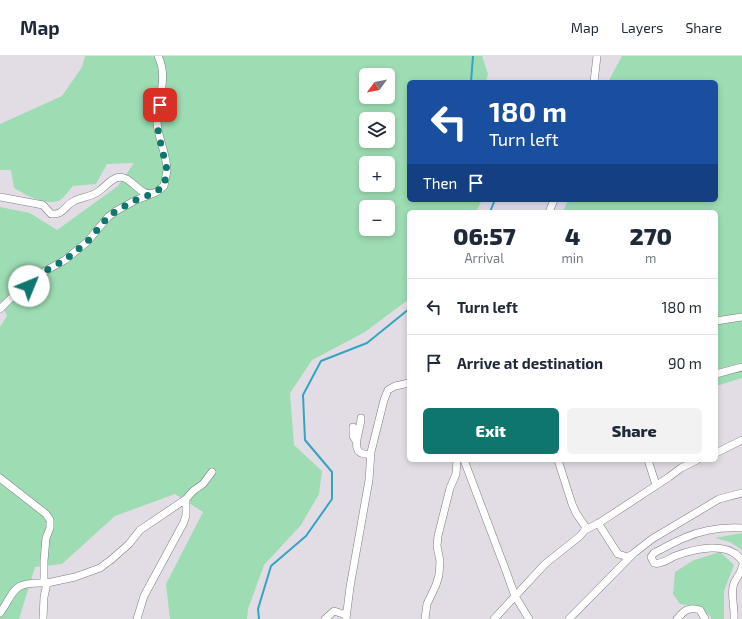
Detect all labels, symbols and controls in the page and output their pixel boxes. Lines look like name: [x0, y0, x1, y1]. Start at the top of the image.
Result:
text: Map: [20, 16, 60, 39]
text: Map: [571, 19, 599, 36]
text: Layers: [621, 19, 663, 36]
text: Share: [685, 19, 722, 36]
north arrow: [359, 68, 395, 104]
map controls: [359, 68, 395, 236]
pin: [143, 88, 177, 122]
icon: arrive: [149, 94, 171, 116]
text: 180 m: [489, 94, 567, 128]
icon: left: [423, 96, 475, 148]
button: layers: [359, 112, 395, 148]
text: Turn left: [489, 128, 559, 150]
button: +: [359, 156, 395, 192]
icon: arrive: [465, 172, 487, 194]
text: Then: [423, 174, 457, 192]
button: −: [359, 200, 395, 236]
text: 06:57: [453, 221, 516, 250]
text: 4: [565, 221, 580, 250]
text: 270: [630, 221, 672, 250]
text: Arrival: [464, 250, 504, 266]
text: min: [561, 250, 584, 266]
text: m: [645, 250, 656, 266]
position arrow: [8, 265, 50, 307]
icon: left: [423, 296, 445, 318]
text: Turn left: [457, 298, 518, 316]
text: 180 m: [661, 298, 702, 316]
icon: arrive: [423, 352, 445, 374]
text: Arrive at destination: [457, 354, 603, 372]
text: 90 m: [668, 354, 702, 372]
button: Exit: [423, 408, 559, 454]
button: Share: [567, 408, 702, 454]

